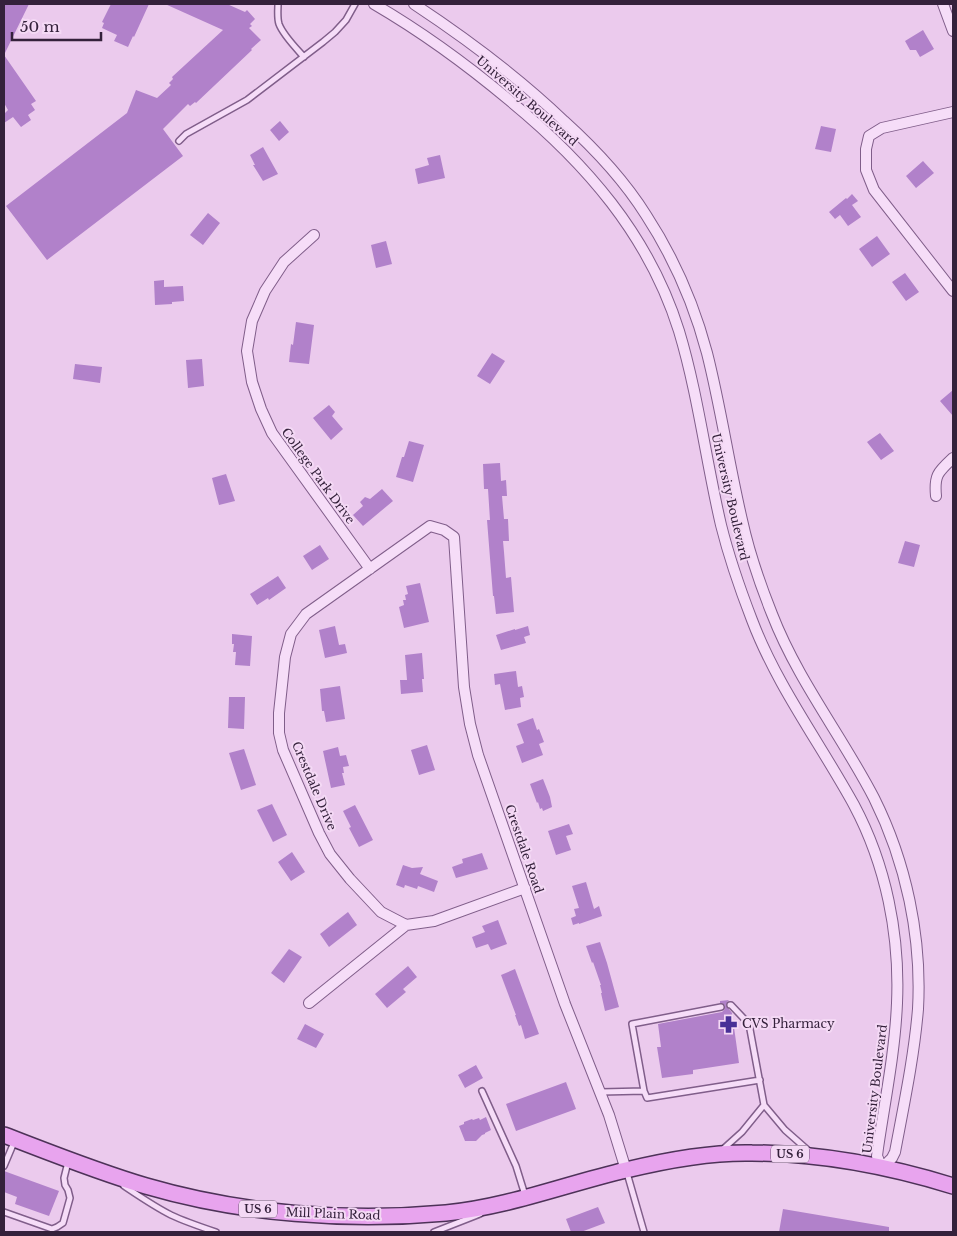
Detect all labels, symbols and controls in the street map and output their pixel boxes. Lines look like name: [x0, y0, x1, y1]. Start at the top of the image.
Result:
scale bar: [12, 10, 101, 42]
text: 50 m: [20, 17, 60, 36]
street label: University Boulevard: [473, 52, 581, 149]
street label: College Park Drive: [279, 425, 358, 527]
street label: University Boulevard: [709, 432, 752, 562]
street label: Crestdale Drive: [289, 739, 340, 833]
street label: Crestdale Road: [502, 802, 547, 895]
pharmacy icon: CVS Pharmacy: [718, 1014, 738, 1034]
place label: CVS Pharmacy: [742, 1016, 835, 1031]
street label: University Boulevard: [859, 1024, 890, 1154]
road number: US 6: [771, 1146, 809, 1162]
road number: US 6: [239, 1200, 277, 1218]
street label: Mill Plain Road: [285, 1204, 381, 1223]

